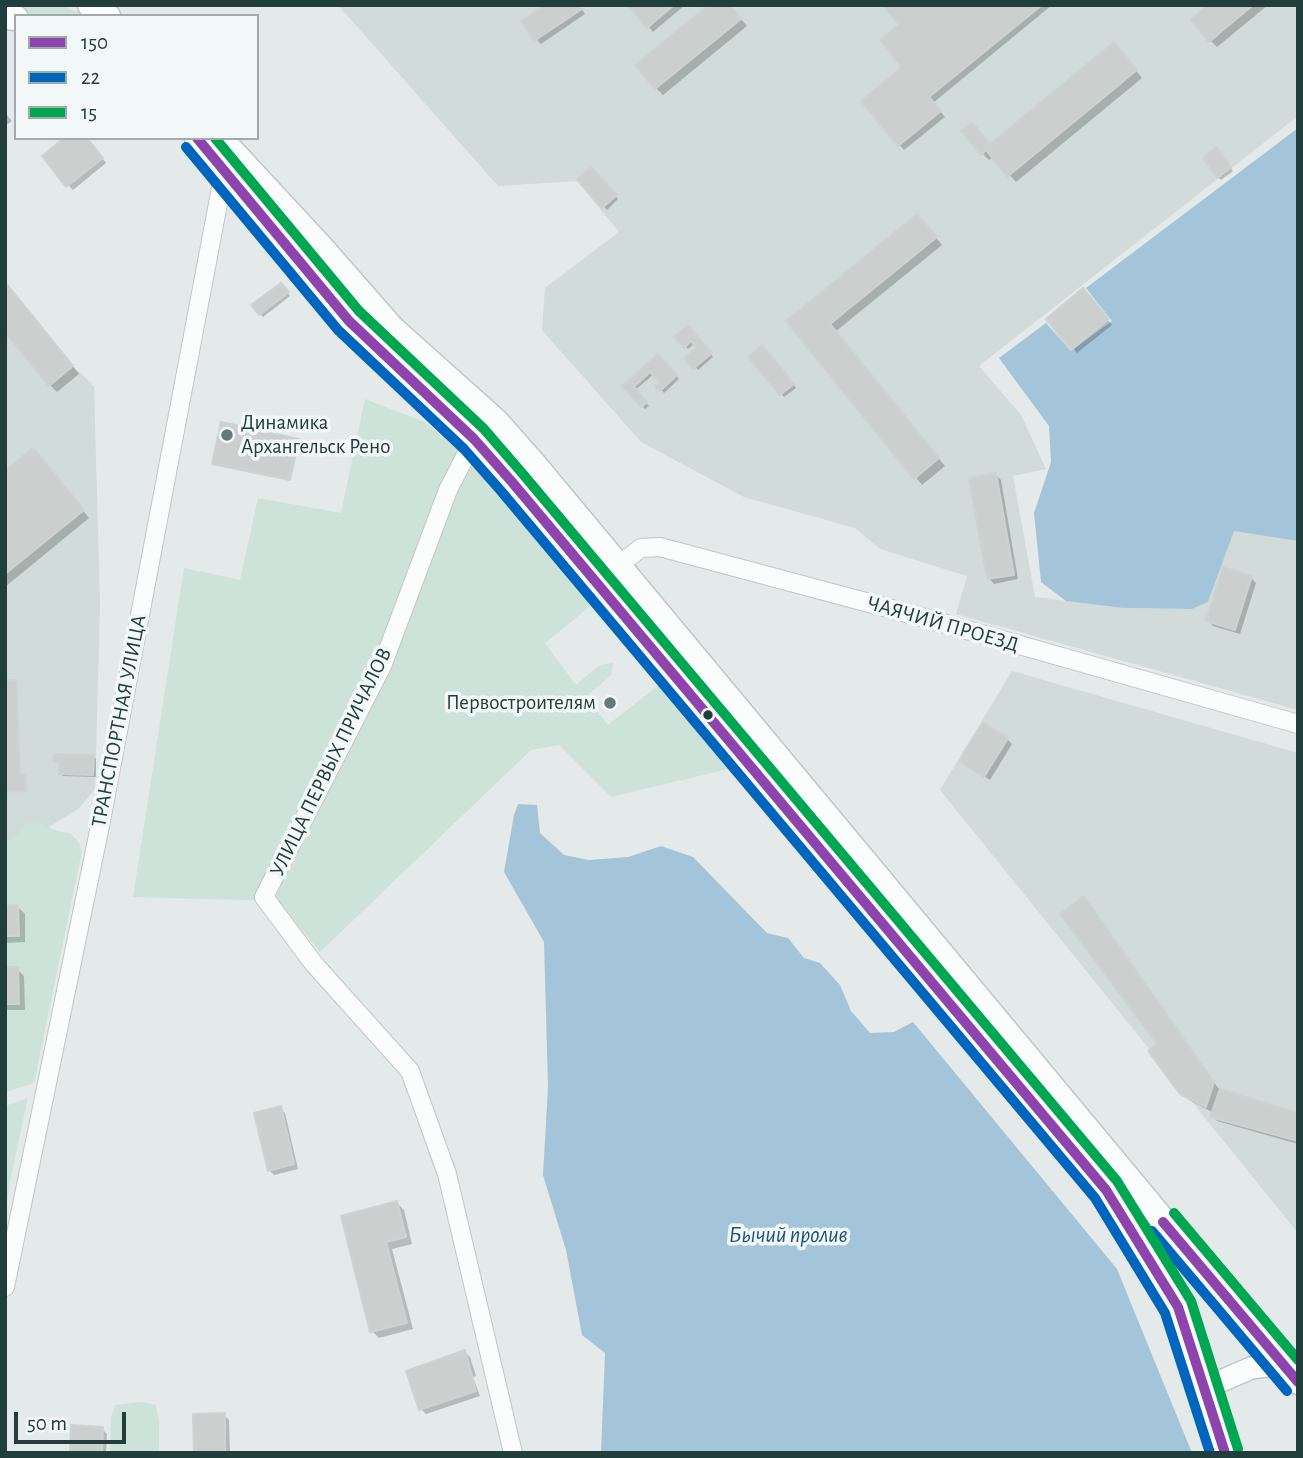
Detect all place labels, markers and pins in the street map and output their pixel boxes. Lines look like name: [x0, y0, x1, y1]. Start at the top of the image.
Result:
place label: Динамика Архангельск Рено: [241, 410, 390, 460]
marker: Динамика Архангельск Рено: [219, 427, 235, 443]
place label: Первостроителям: [446, 690, 596, 716]
marker: Первостроителям: [602, 695, 618, 711]
unlabelled marker: [701, 708, 715, 722]

